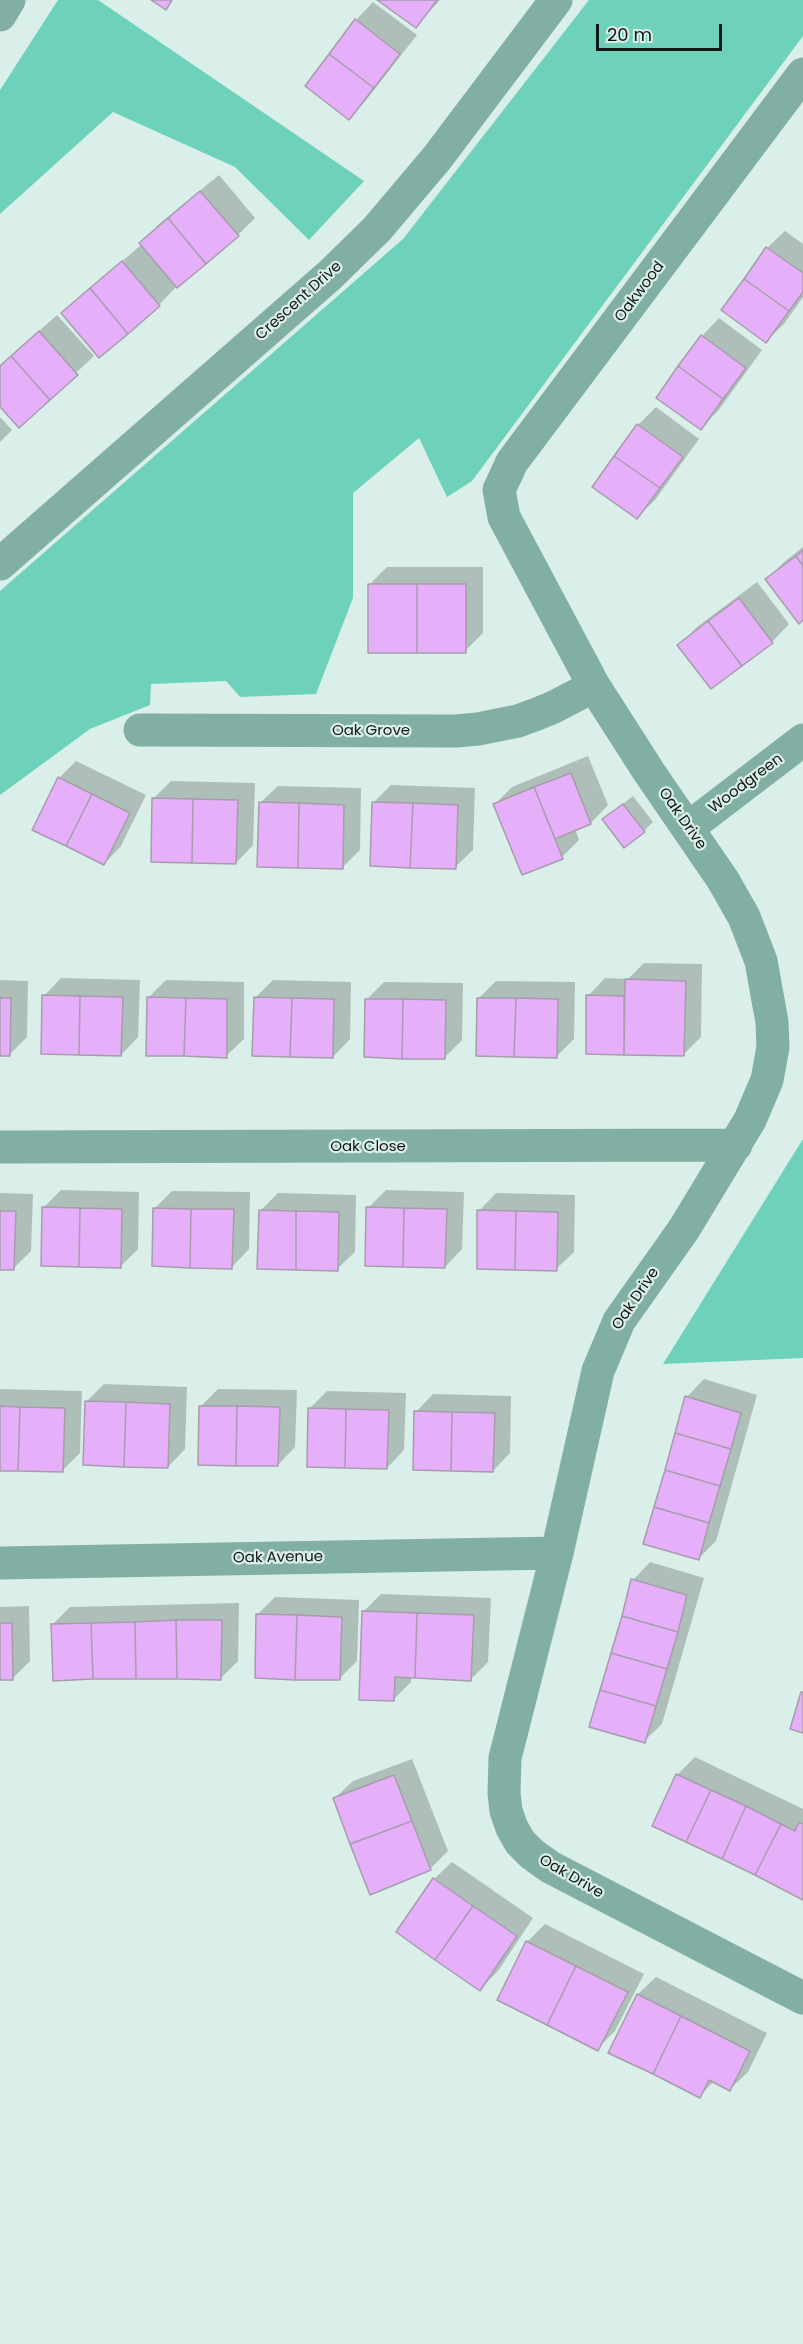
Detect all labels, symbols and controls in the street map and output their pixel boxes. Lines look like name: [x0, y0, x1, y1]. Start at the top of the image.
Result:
scale bar: [599, 12, 725, 50]
text: 20 m: [607, 22, 652, 47]
street label: Crescent Drive: [252, 258, 346, 344]
street label: Oakwood: [611, 258, 669, 326]
street label: Oak Grove: [332, 722, 410, 740]
street label: Woodgreen: [705, 750, 787, 818]
street label: Oak Drive: [654, 785, 710, 853]
street label: Oak Close: [330, 1138, 406, 1156]
street label: Oak Drive: [609, 1264, 663, 1334]
street label: Oak Avenue: [233, 1548, 323, 1568]
street label: Oak Drive: [536, 1851, 606, 1903]

